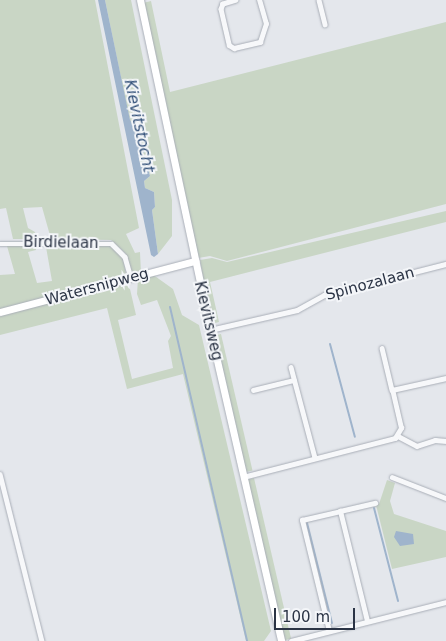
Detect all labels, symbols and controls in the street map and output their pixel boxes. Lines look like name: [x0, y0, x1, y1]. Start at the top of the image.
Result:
water label: Kievitstocht: [120, 78, 158, 174]
street label: Birdielaan: [23, 233, 99, 253]
street label: Spinozalaan: [324, 264, 416, 304]
street label: Watersnipweg: [43, 265, 151, 309]
street label: Kievitsweg: [190, 280, 226, 362]
scale bar: [276, 598, 357, 630]
text: 100 m: [282, 608, 330, 626]

